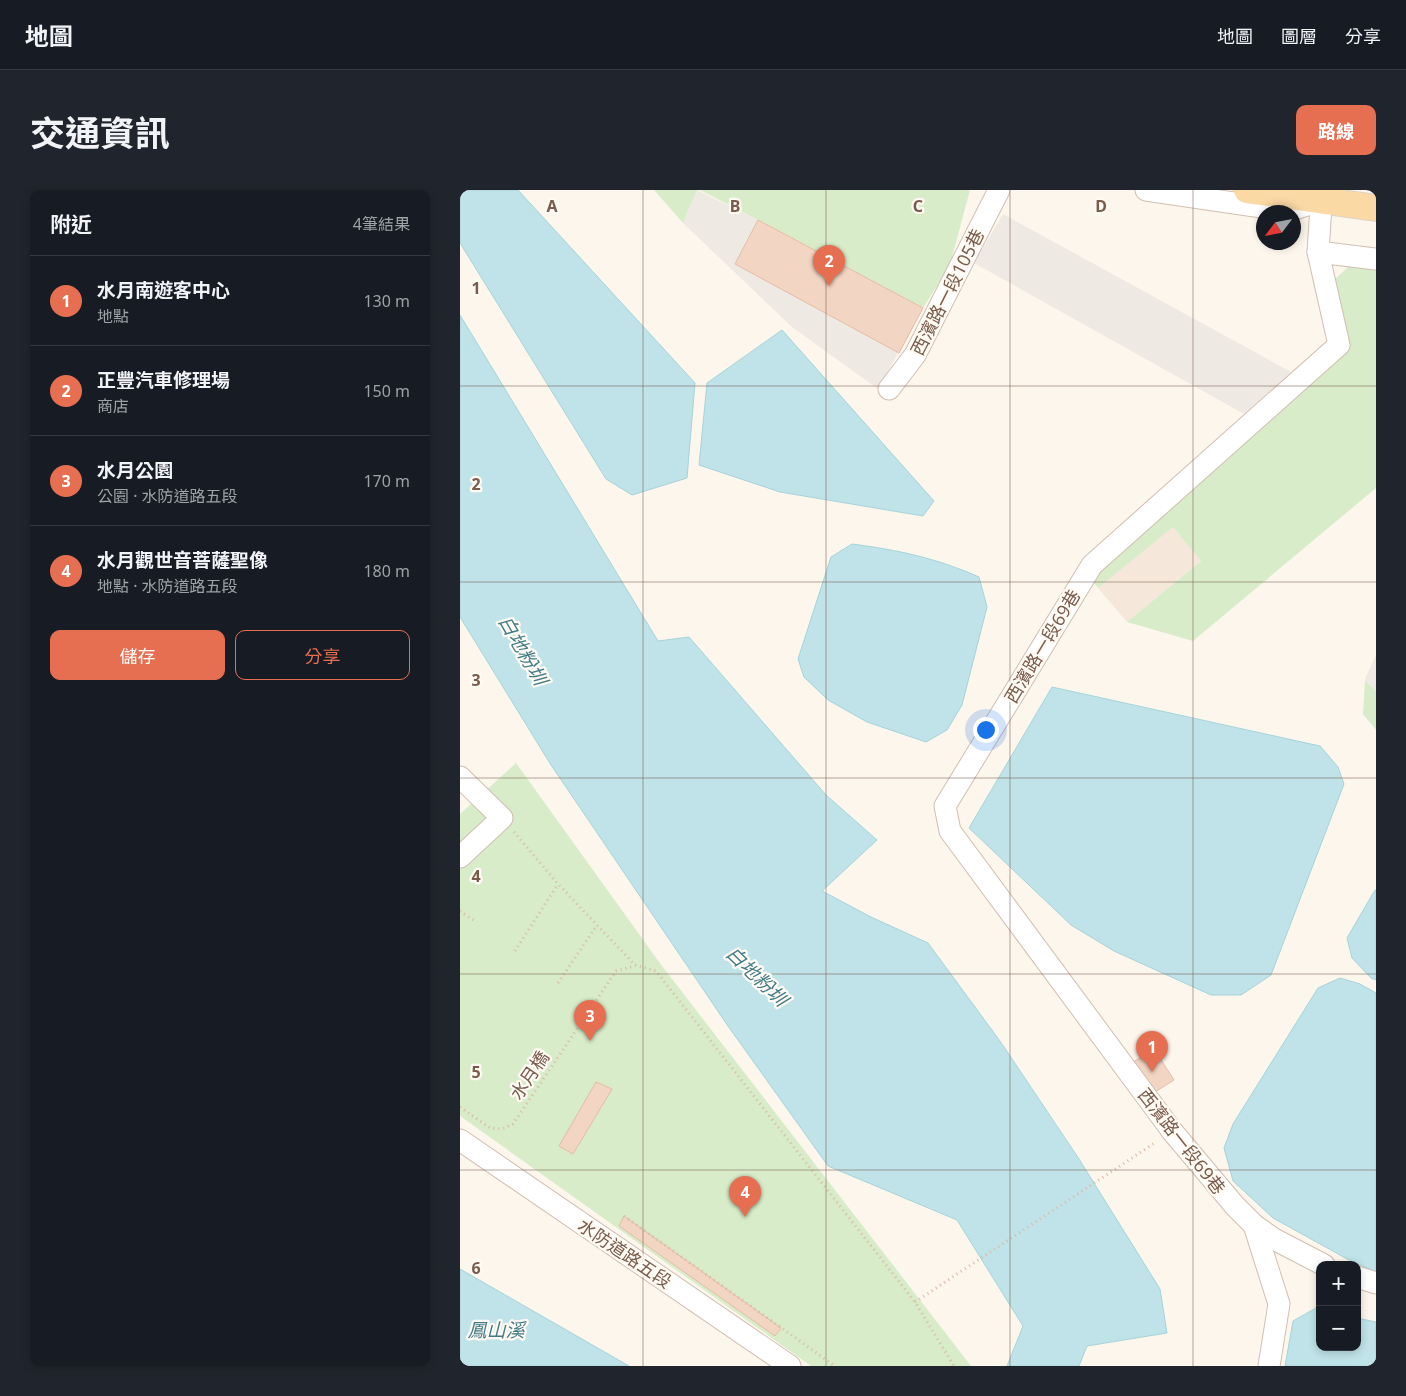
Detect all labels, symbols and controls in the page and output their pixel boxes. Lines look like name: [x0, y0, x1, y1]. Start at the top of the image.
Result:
text: 地圖: [25, 19, 73, 52]
text: 地圖: [1217, 24, 1253, 48]
text: 圖層: [1281, 24, 1317, 48]
text: 分享: [1345, 24, 1381, 48]
button: 路線: [1296, 105, 1376, 155]
text: 交通資訊: [30, 109, 170, 156]
text: A: [546, 195, 558, 217]
text: B: [730, 195, 740, 217]
text: C: [913, 195, 923, 217]
text: D: [1095, 195, 1107, 217]
north arrow: [1256, 205, 1301, 250]
text: 附近: [50, 210, 92, 238]
text: 4筆結果: [353, 213, 410, 235]
street label: 西濱路一段105巷: [905, 225, 989, 359]
pin: 2: [813, 245, 845, 286]
text: 水月南遊客中心: [97, 277, 230, 303]
text: 1: [471, 277, 481, 299]
text: 1: [61, 290, 71, 312]
text: 130 m: [363, 290, 410, 312]
text: 地點: [97, 305, 129, 327]
text: 正豐汽車修理場: [97, 367, 230, 393]
text: 2: [61, 380, 71, 402]
text: 150 m: [363, 380, 410, 402]
text: 商店: [97, 395, 129, 417]
text: 水月公園: [97, 457, 173, 483]
text: 3: [61, 470, 71, 492]
text: 170 m: [363, 470, 410, 492]
text: 2: [471, 473, 481, 495]
text: 公園 · 水防道路五段: [97, 485, 238, 507]
text: 水月觀世音菩薩聖像: [97, 547, 268, 573]
text: 4: [61, 560, 71, 582]
text: 180 m: [363, 560, 410, 582]
text: 地點 · 水防道路五段: [97, 575, 238, 597]
street label: 西濱路一段69巷: [999, 585, 1085, 707]
water label: 白地粉圳: [493, 611, 555, 692]
button: 儲存: [50, 630, 225, 680]
button: 分享: [235, 630, 410, 680]
text: 3: [471, 669, 481, 691]
your location: [973, 717, 999, 743]
text: 4: [471, 865, 481, 887]
water label: 白地粉圳: [721, 940, 796, 1014]
pin: 3: [574, 1000, 606, 1041]
pin: 1: [1136, 1031, 1168, 1072]
street label: 水月橋: [504, 1046, 554, 1104]
text: 5: [471, 1061, 481, 1083]
street label: 西濱路一段69巷: [1133, 1083, 1231, 1199]
pin: 4: [729, 1176, 761, 1217]
street label: 水防道路五段: [574, 1213, 676, 1293]
text: 6: [471, 1257, 481, 1279]
map controls: [1316, 1261, 1361, 1351]
button: +: [1316, 1261, 1361, 1306]
button: −: [1316, 1306, 1361, 1351]
water label: 鳳山溪: [467, 1317, 527, 1343]

